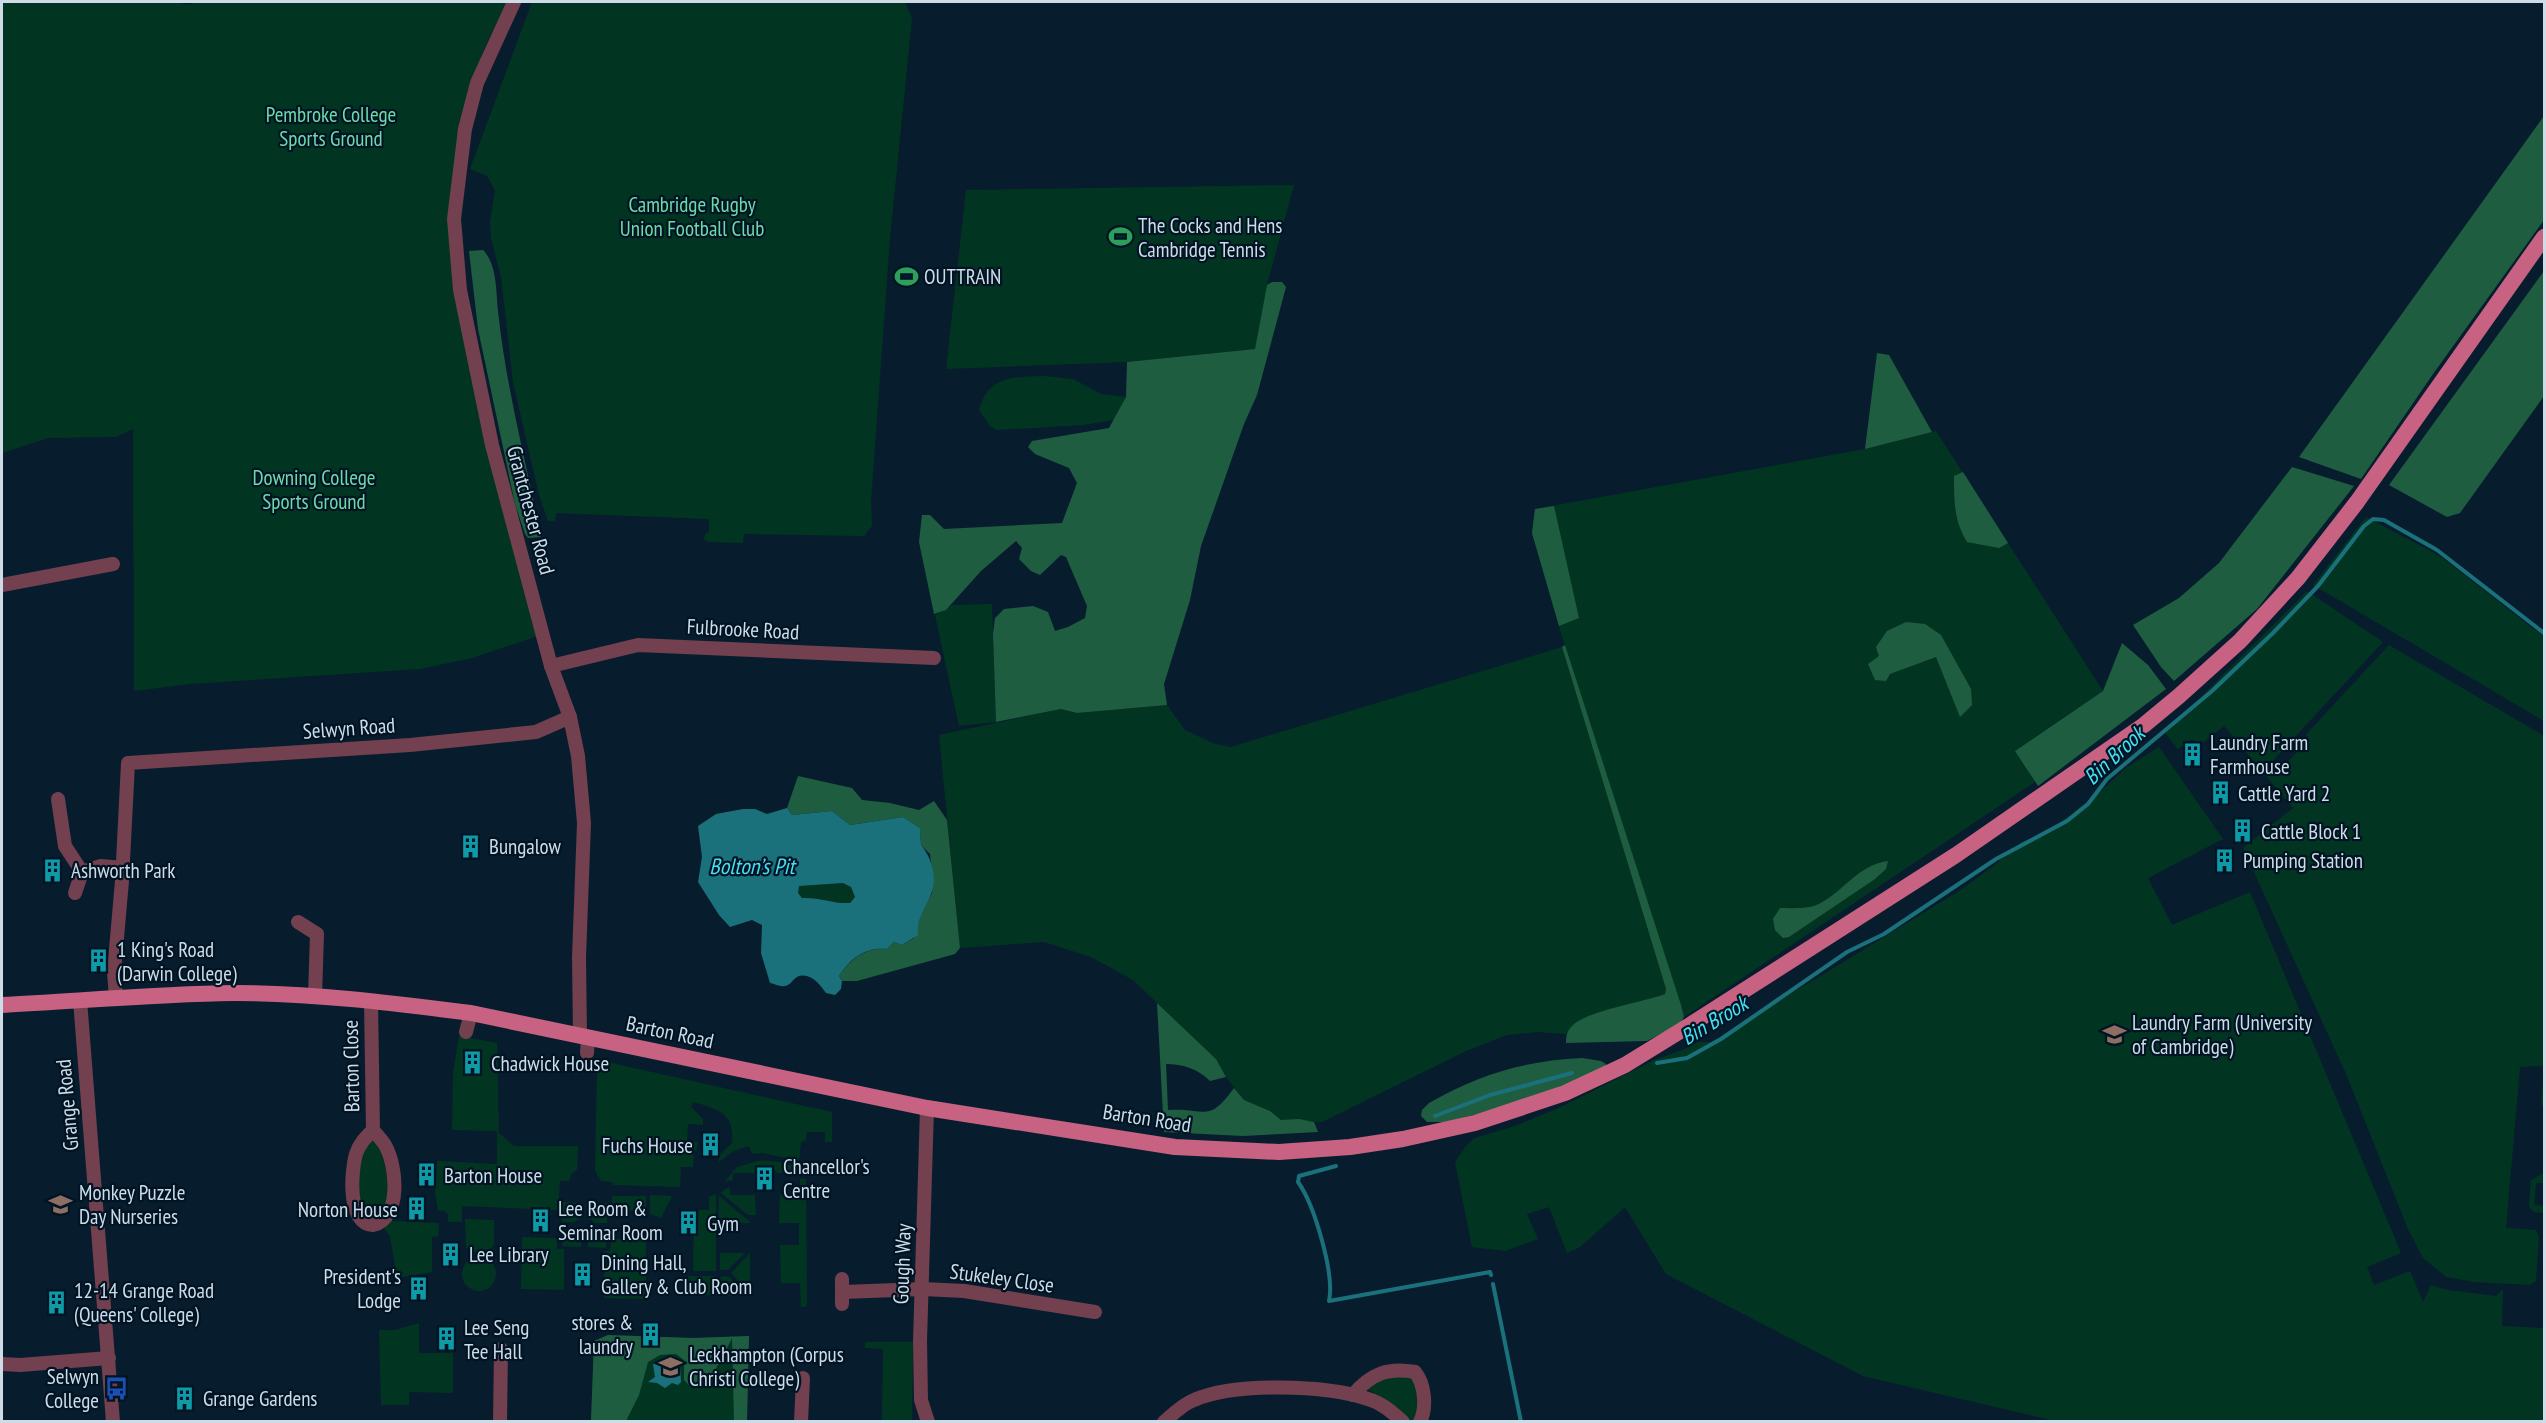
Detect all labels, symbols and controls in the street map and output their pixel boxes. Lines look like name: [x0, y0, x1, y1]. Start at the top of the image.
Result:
park label: Pembroke College Sports Ground: [266, 101, 396, 152]
park label: Cambridge Rugby Union Football Club: [620, 191, 764, 242]
place label: The Cocks and Hens Cambridge Tennis: [1138, 212, 1282, 263]
sports icon: The Cocks and Hens Cambridge Tennis: [1107, 224, 1133, 250]
sports icon: OUTTRAIN: [893, 263, 919, 289]
place label: OUTTRAIN: [924, 263, 1001, 290]
street label: Grantchester Road: [501, 443, 561, 577]
park label: Downing College Sports Ground: [253, 464, 375, 515]
street label: Fulbrooke Road: [686, 613, 800, 645]
street label: Selwyn Road: [302, 711, 396, 745]
water label: Bin Brook: [2078, 718, 2152, 790]
place label: Laundry Farm Farmhouse: [2210, 729, 2308, 780]
building icon: Laundry Farm Farmhouse: [2179, 741, 2205, 767]
building icon: Cattle Yard 2: [2207, 780, 2233, 806]
place label: Cattle Yard 2: [2238, 780, 2330, 807]
building icon: Cattle Block 1: [2230, 818, 2256, 844]
place label: Cattle Block 1: [2261, 818, 2361, 845]
building icon: Bungalow: [458, 833, 484, 859]
place label: Bungalow: [489, 833, 561, 860]
building icon: Pumping Station: [2212, 847, 2238, 873]
place label: Pumping Station: [2243, 847, 2363, 874]
water label: Bolton’s Pit: [709, 852, 798, 880]
building icon: Ashworth Park: [40, 857, 66, 883]
place label: Ashworth Park: [71, 857, 175, 884]
place label: 1 King's Road (Darwin College): [117, 936, 237, 987]
building icon: 1 King's Road (Darwin College): [86, 948, 112, 974]
water label: Bin Brook: [1675, 988, 1755, 1051]
place label: Laundry Farm (University of Cambridge): [2132, 1009, 2312, 1060]
street label: Barton Road: [624, 1010, 716, 1054]
street label: Barton Close: [337, 1020, 365, 1112]
school or university icon: Laundry Farm (University of Cambridge): [2101, 1021, 2127, 1047]
building icon: Chadwick House: [460, 1050, 486, 1076]
place label: Chadwick House: [491, 1050, 609, 1077]
street label: Grange Road: [50, 1058, 84, 1152]
street label: Barton Road: [1101, 1098, 1193, 1138]
place label: Fuchs House: [602, 1132, 693, 1159]
building icon: Fuchs House: [698, 1132, 724, 1158]
place label: Chancellor's Centre: [783, 1153, 870, 1204]
building icon: Barton House: [413, 1162, 439, 1188]
place label: Barton House: [444, 1162, 542, 1189]
building icon: Chancellor's Centre: [752, 1165, 778, 1191]
place label: Monkey Puzzle Day Nurseries: [79, 1179, 185, 1230]
school or university icon: Monkey Puzzle Day Nurseries: [48, 1191, 74, 1217]
place label: Lee Room & Seminar Room: [558, 1195, 663, 1246]
place label: Norton House: [298, 1196, 398, 1223]
building icon: Norton House: [403, 1196, 429, 1222]
building icon: Lee Room & Seminar Room: [527, 1207, 553, 1233]
building icon: Gym: [676, 1210, 702, 1236]
place label: Gym: [707, 1210, 739, 1237]
street label: Gough Way: [887, 1223, 917, 1305]
building icon: Lee Library: [438, 1241, 464, 1267]
place label: Lee Library: [469, 1241, 549, 1268]
place label: Dining Hall, Gallery & Club Room: [601, 1249, 752, 1300]
street label: Stukeley Close: [948, 1257, 1056, 1299]
building icon: Dining Hall, Gallery & Club Room: [570, 1261, 596, 1287]
place label: President's Lodge: [323, 1263, 401, 1314]
building icon: President's Lodge: [406, 1275, 432, 1301]
place label: 12-14 Grange Road (Queens' College): [74, 1277, 214, 1328]
building icon: 12-14 Grange Road (Queens' College): [43, 1289, 69, 1315]
place label: stores & laundry: [571, 1309, 633, 1360]
place label: Lee Seng Tee Hall: [464, 1314, 529, 1365]
building icon: stores & laundry: [638, 1321, 664, 1347]
building icon: Lee Seng Tee Hall: [433, 1326, 459, 1352]
place label: Leckhampton (Corpus Christi College): [689, 1341, 844, 1392]
school or university icon: Leckhampton (Corpus Christi College): [658, 1353, 684, 1379]
place label: Selwyn College: [45, 1363, 99, 1414]
bus stop icon: Selwyn College: [104, 1375, 130, 1401]
building icon: Grange Gardens: [172, 1385, 198, 1411]
place label: Grange Gardens: [203, 1385, 317, 1412]

